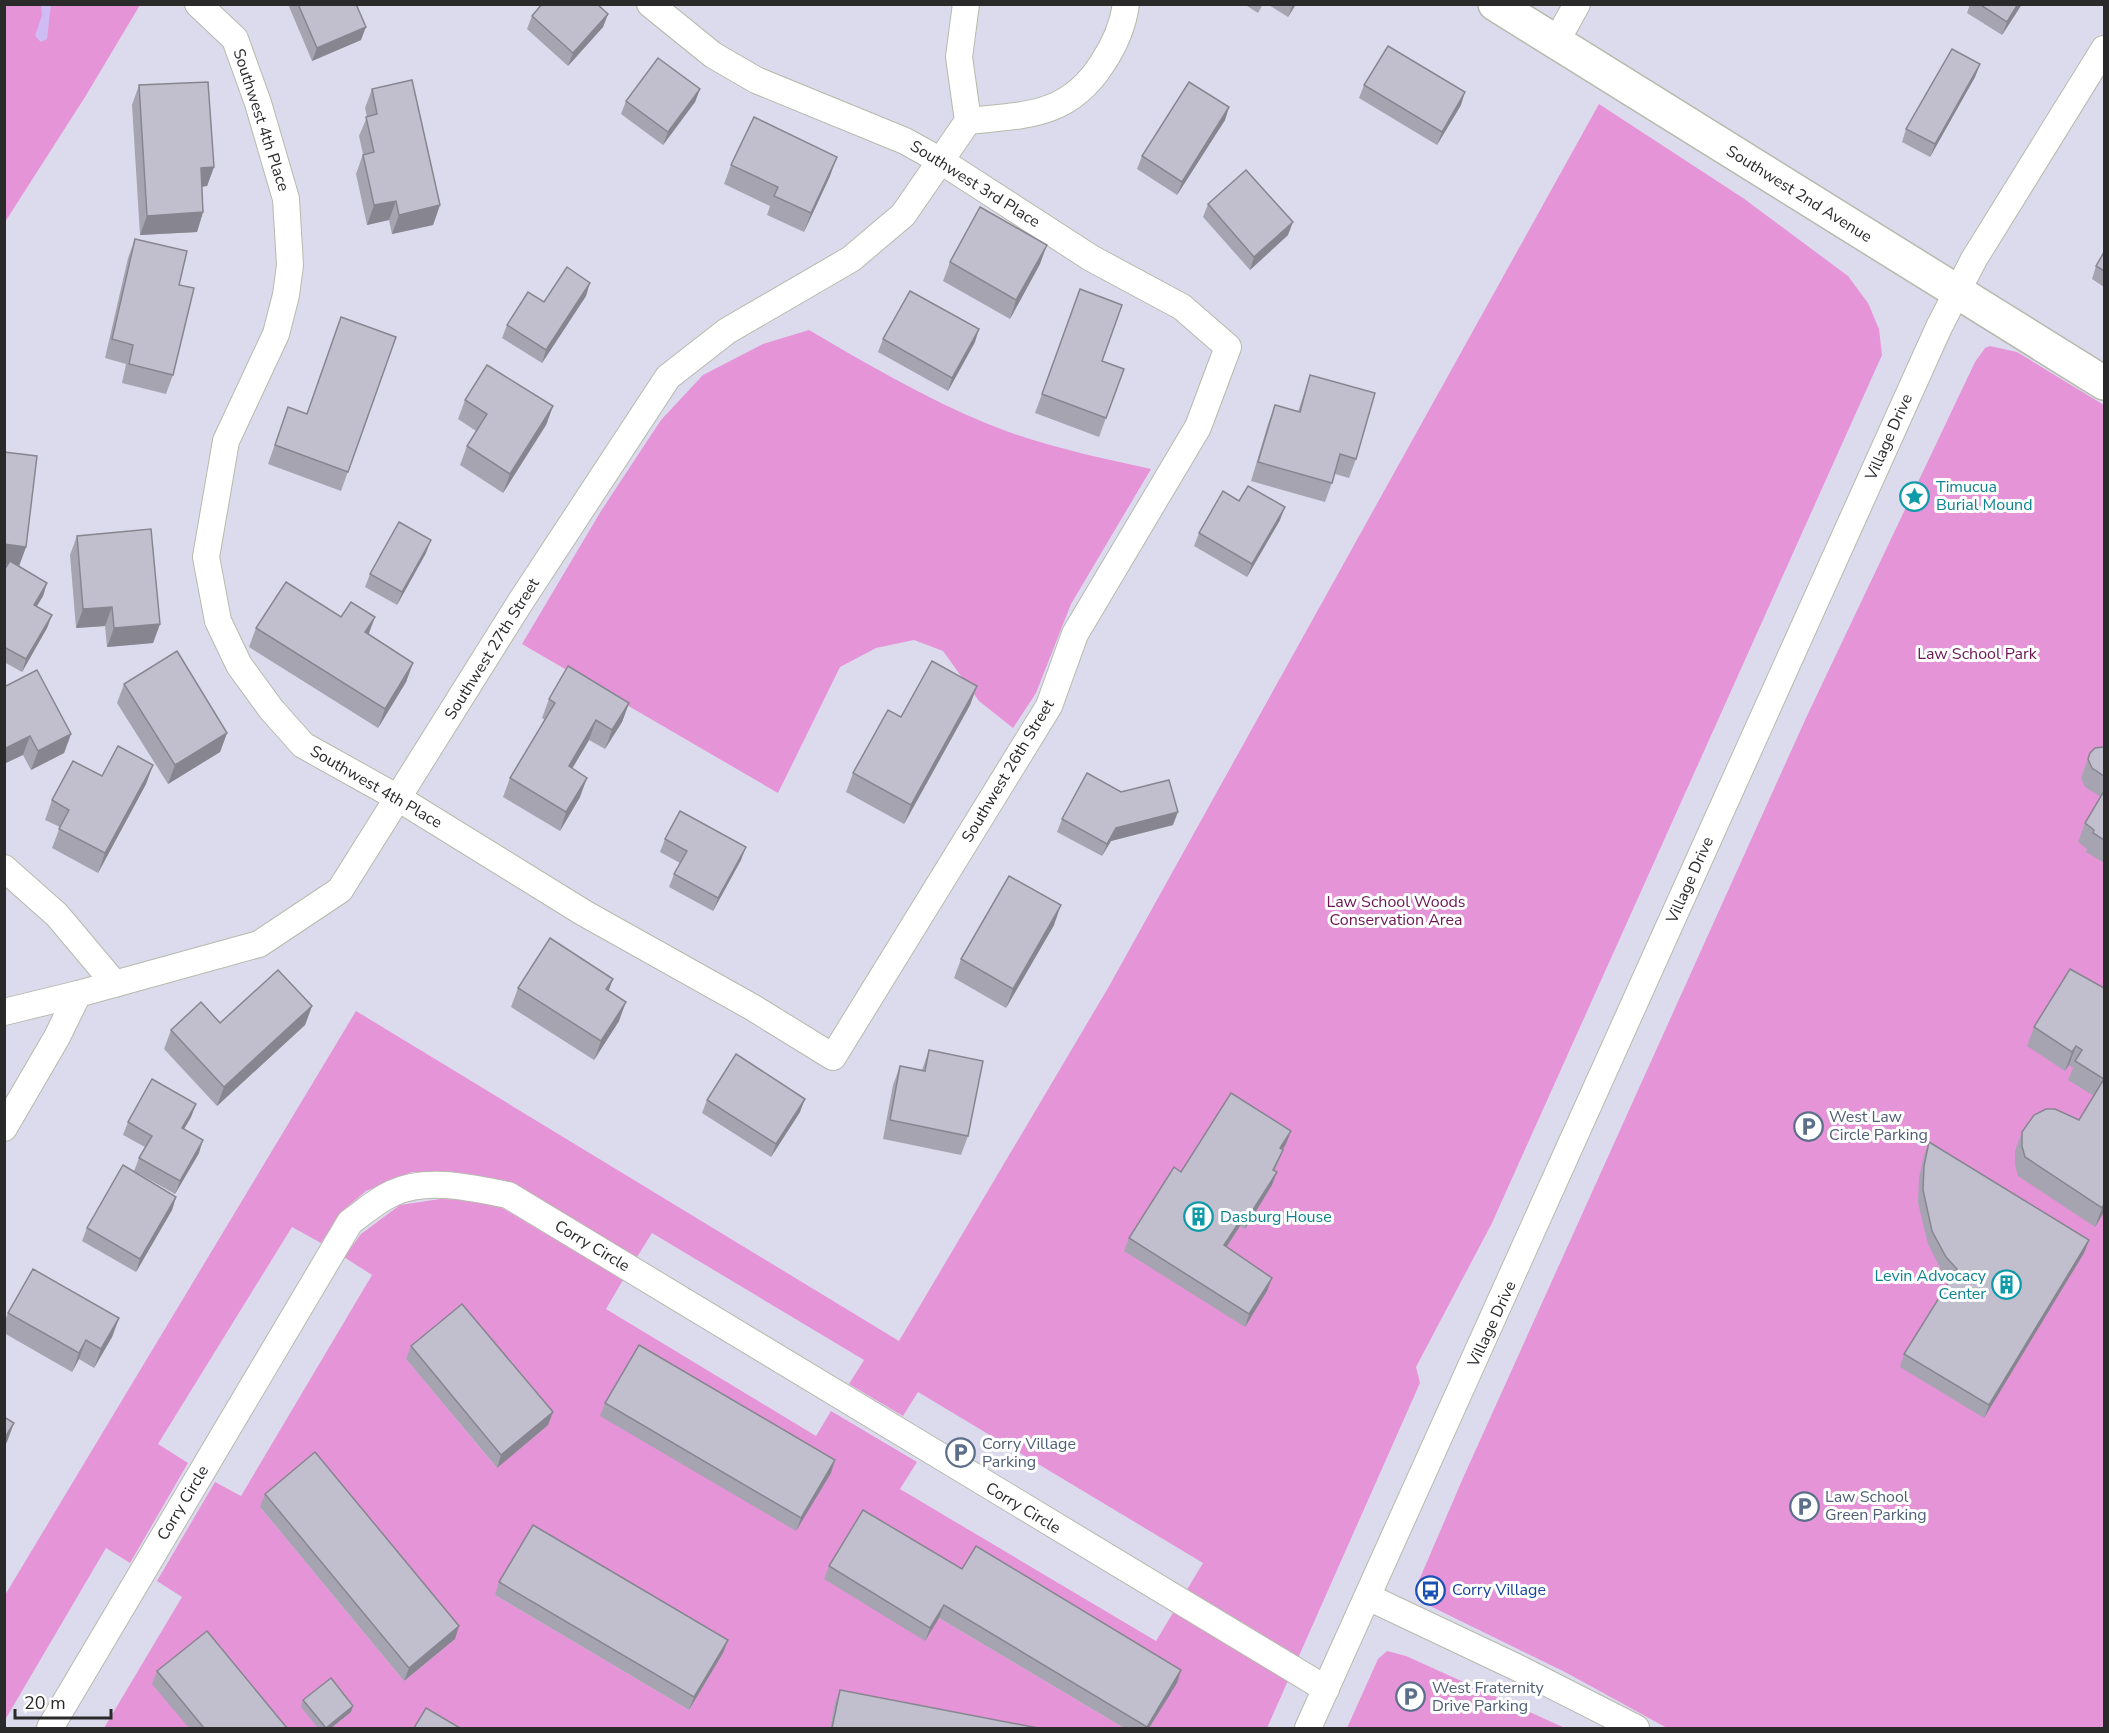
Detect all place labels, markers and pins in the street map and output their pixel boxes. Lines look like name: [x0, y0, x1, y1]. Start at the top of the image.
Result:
place label: Timucua Burial Mound: [1936, 476, 2033, 516]
place icon: Timucua Burial Mound: [1899, 480, 1931, 512]
place label: West Law Circle Parking: [1829, 1106, 1928, 1146]
parking icon: West Law Circle Parking: [1792, 1110, 1824, 1142]
building icon: Dasburg House: [1183, 1201, 1215, 1233]
place label: Dasburg House: [1220, 1206, 1332, 1228]
place label: Levin Advocacy Center: [1874, 1265, 1987, 1305]
building icon: Levin Advocacy Center: [1991, 1269, 2023, 1301]
place label: Corry Village Parking: [982, 1433, 1076, 1473]
parking icon: Corry Village Parking: [945, 1437, 977, 1469]
place label: Law School Green Parking: [1825, 1486, 1927, 1526]
parking icon: Law School Green Parking: [1788, 1490, 1820, 1522]
bus stop icon: Corry Village: [1415, 1574, 1447, 1606]
place label: Corry Village: [1452, 1579, 1546, 1601]
place label: West Fraternity Drive Parking: [1432, 1677, 1545, 1717]
parking icon: West Fraternity Drive Parking: [1395, 1681, 1427, 1713]

